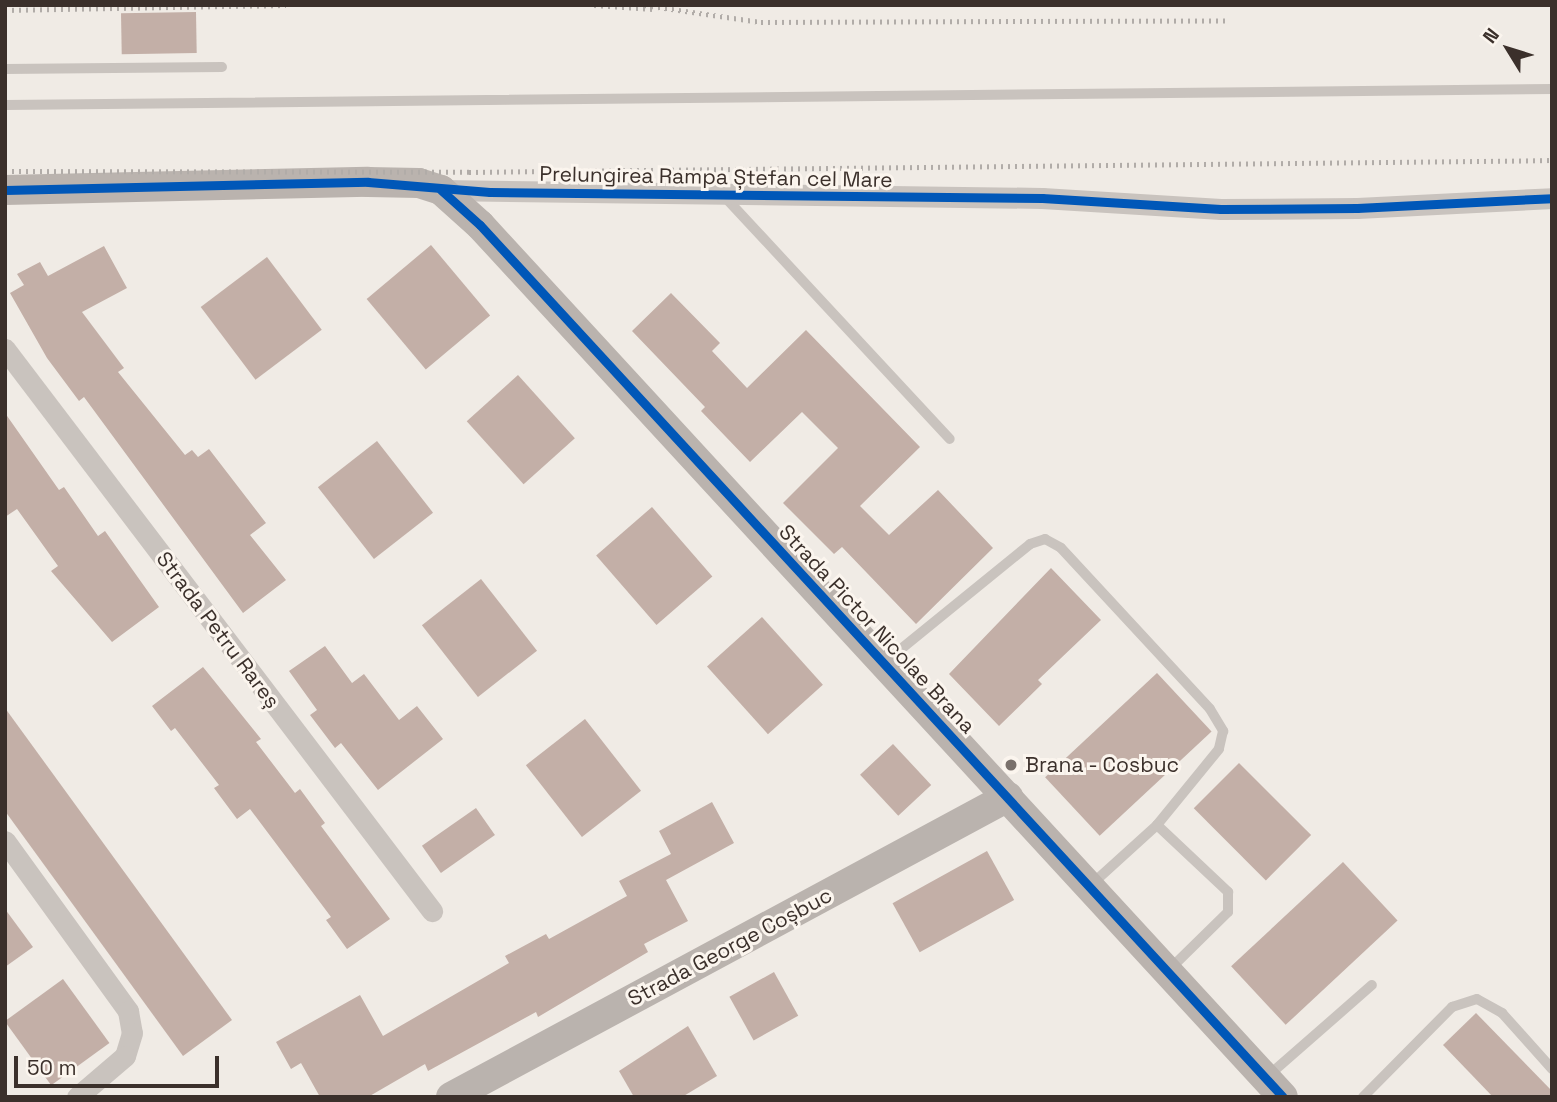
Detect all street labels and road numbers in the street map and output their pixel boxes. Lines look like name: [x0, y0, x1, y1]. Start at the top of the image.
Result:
street label: Prelungirea Rampa Ștefan cel Mare: [539, 161, 893, 193]
street label: Strada Pictor Nicolae Brana: [774, 519, 980, 739]
street label: Strada Petru Rareș: [151, 547, 285, 713]
street label: Strada George Coșbuc: [624, 882, 836, 1012]

